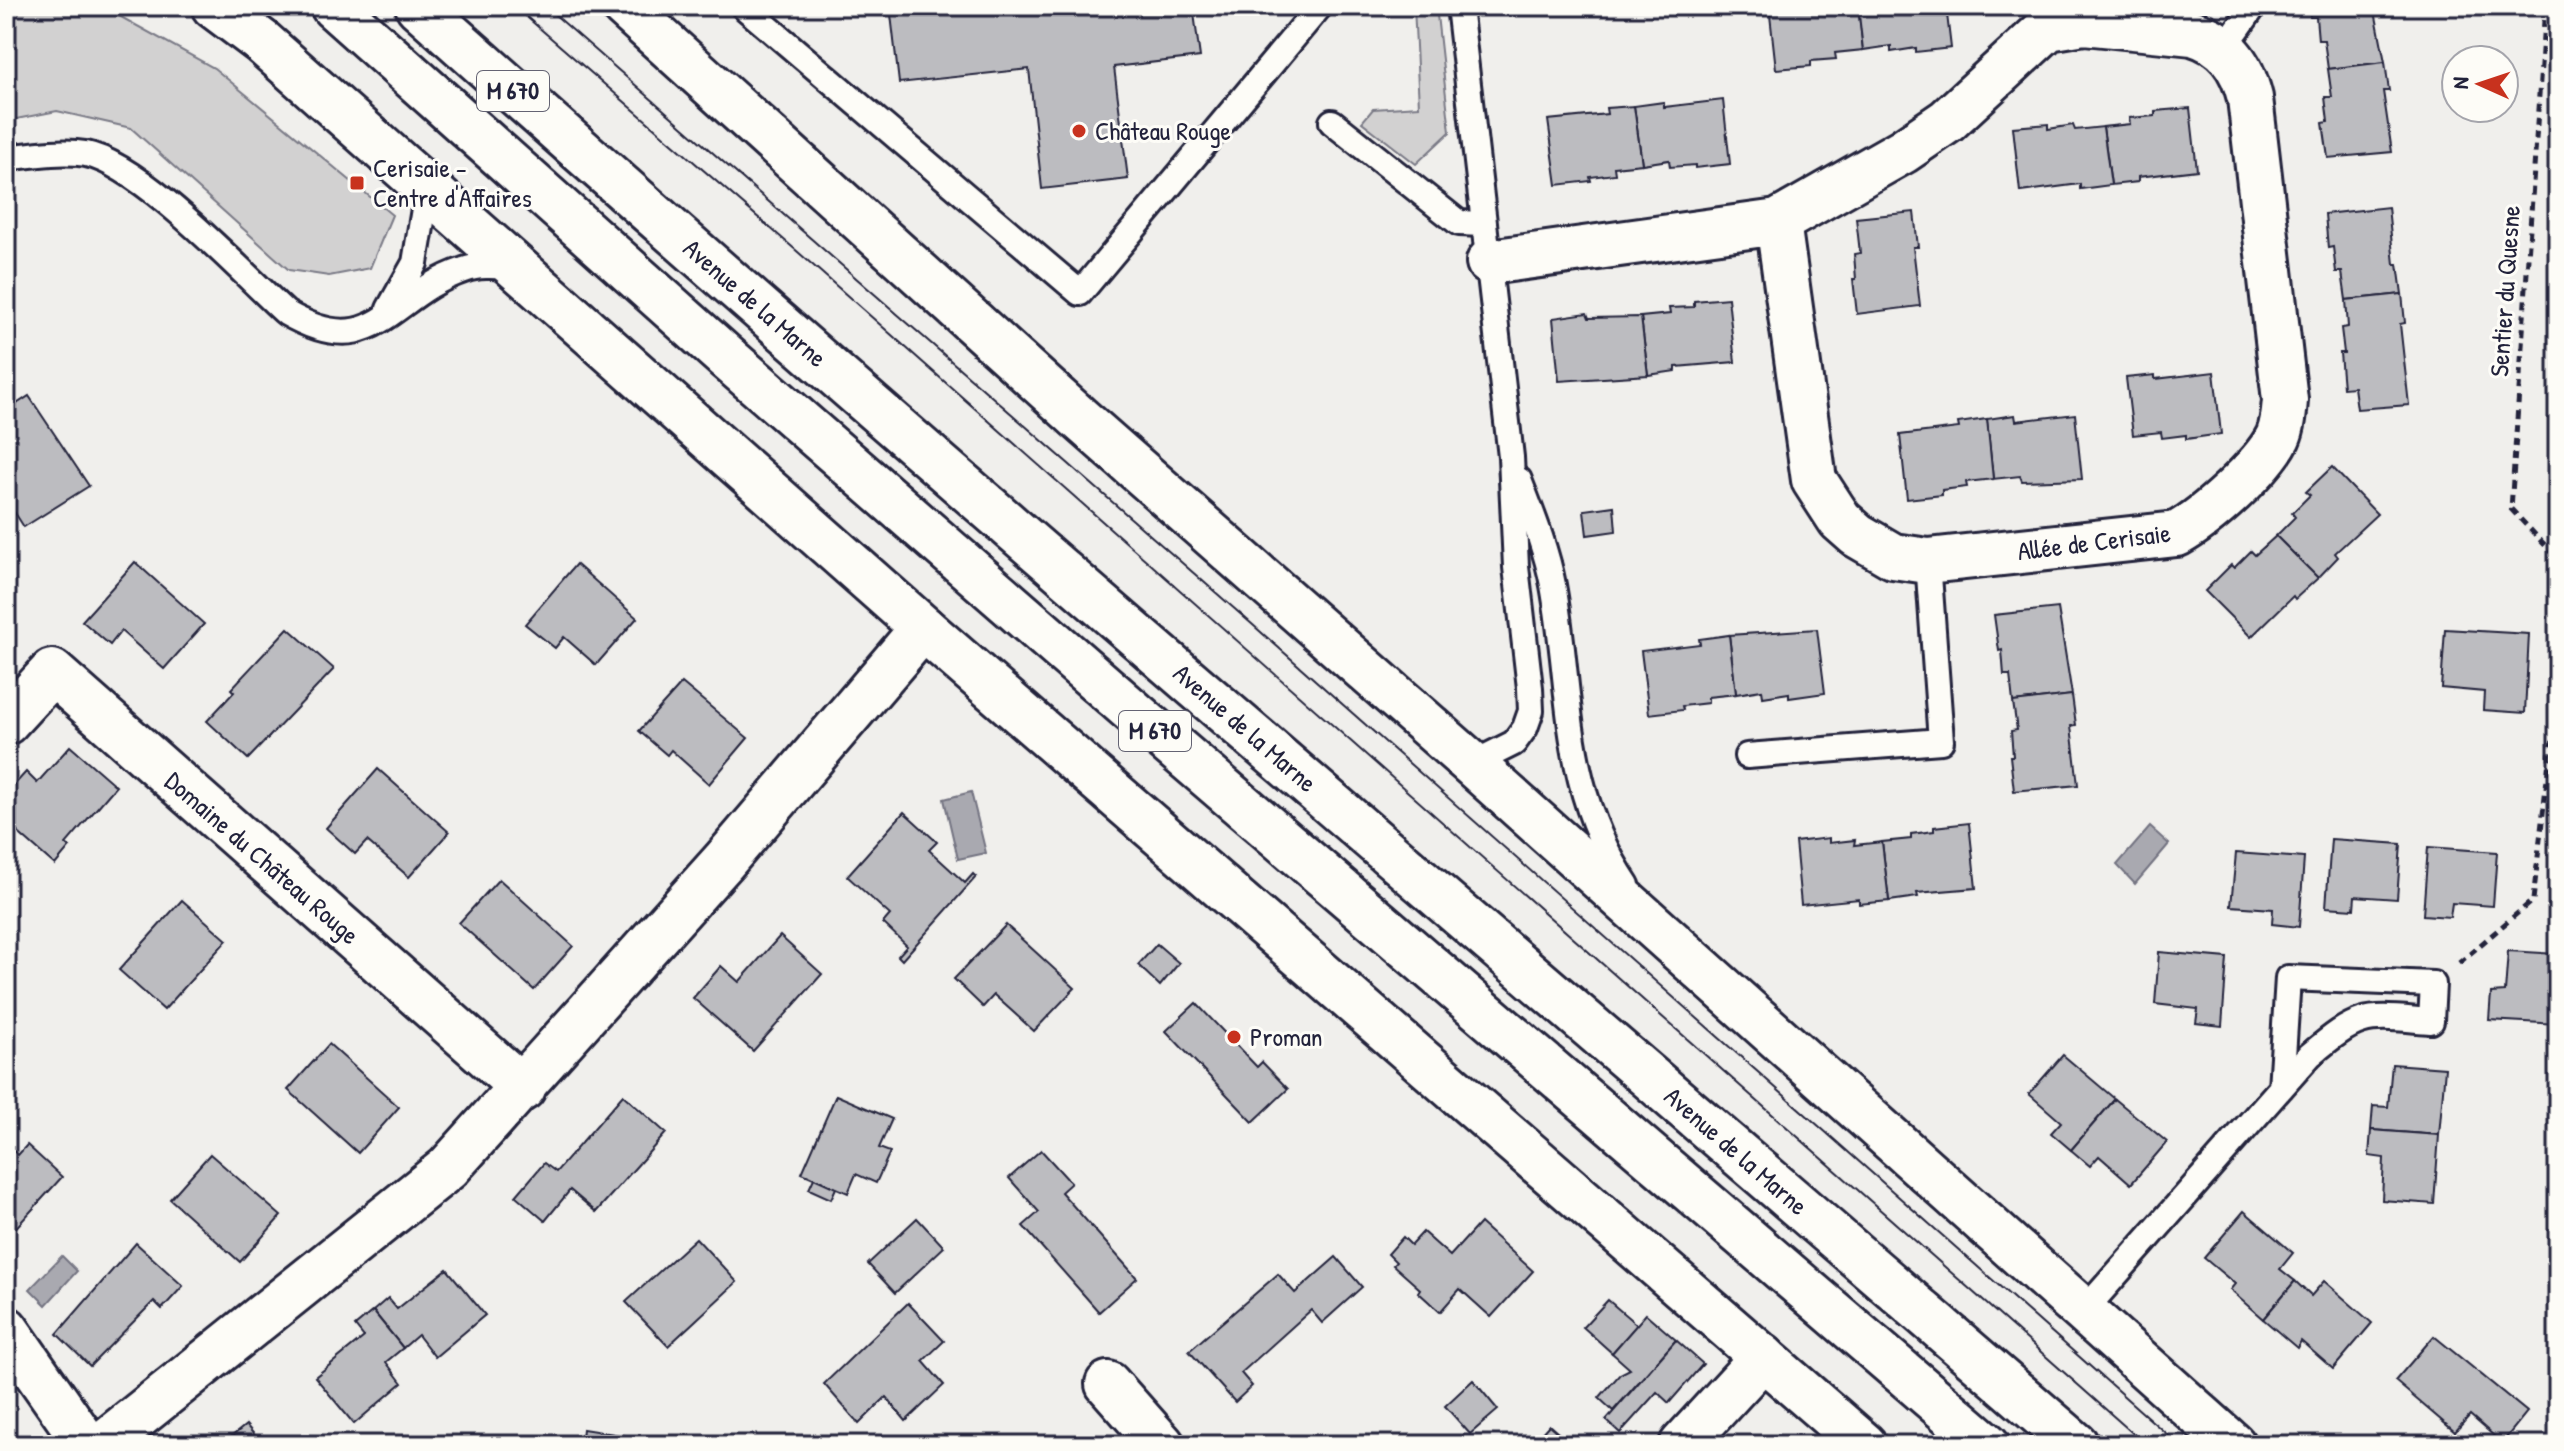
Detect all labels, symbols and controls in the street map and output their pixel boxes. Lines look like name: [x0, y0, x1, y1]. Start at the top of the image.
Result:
north arrow: [2440, 44, 2520, 124]
road number: M 670: [477, 71, 549, 111]
text: N: [2445, 76, 2475, 90]
place label: Château Rouge: [1095, 113, 1231, 148]
marker: Château Rouge: [1070, 122, 1088, 140]
place label: Cerisaie – Centre d'Affaires: [373, 150, 532, 215]
marker: Cerisaie – Centre d'Affaires: [348, 174, 366, 192]
street label: Sentier du Quesne: [2481, 204, 2528, 378]
street label: Avenue de la Marne: [676, 231, 834, 375]
street label: Allée de Cerisaie: [2015, 515, 2172, 568]
street label: Avenue de la Marne: [1166, 656, 1324, 800]
road number: M 670: [1119, 711, 1191, 751]
street label: Domaine du Château Rouge: [158, 763, 367, 952]
place label: Proman: [1250, 1019, 1323, 1054]
marker: Proman: [1225, 1028, 1243, 1046]
street label: Avenue de la Marne: [1657, 1079, 1815, 1223]

